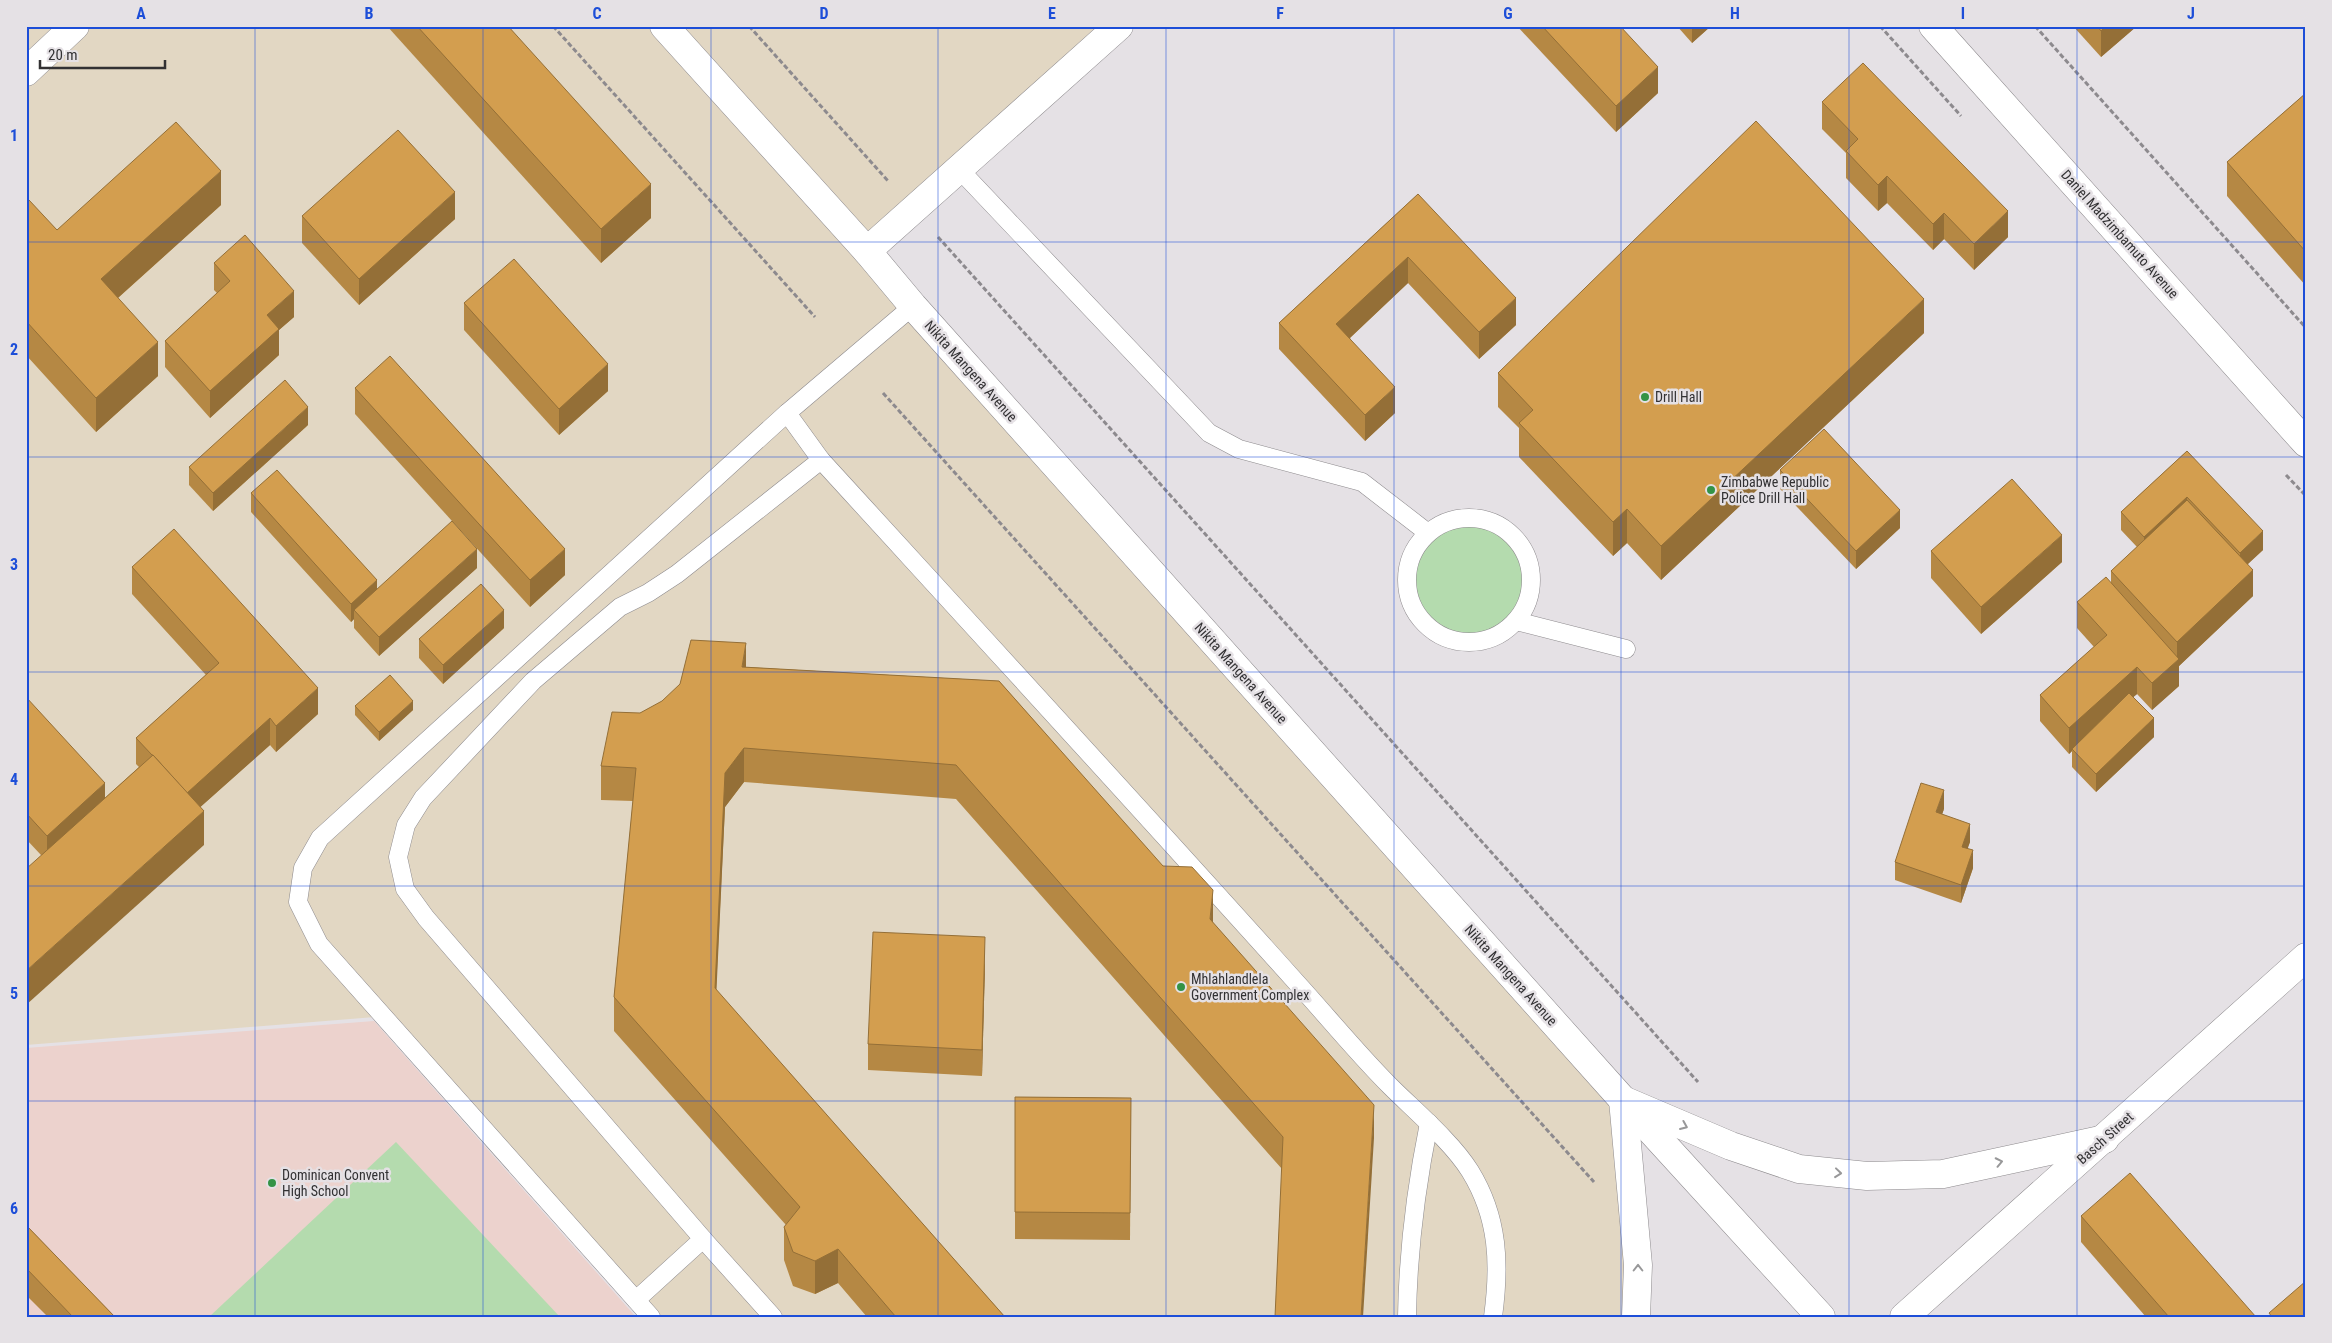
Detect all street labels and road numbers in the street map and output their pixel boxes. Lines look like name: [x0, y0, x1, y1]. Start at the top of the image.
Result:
street label: Daniel Madzimbamuto Avenue: [2058, 166, 2182, 302]
street label: Nikita Mangena Avenue: [922, 317, 1021, 425]
street label: Nikita Mangena Avenue: [1192, 619, 1291, 727]
street label: Nikita Mangena Avenue: [1462, 921, 1561, 1029]
street label: Basch Street: [2074, 1109, 2136, 1167]

